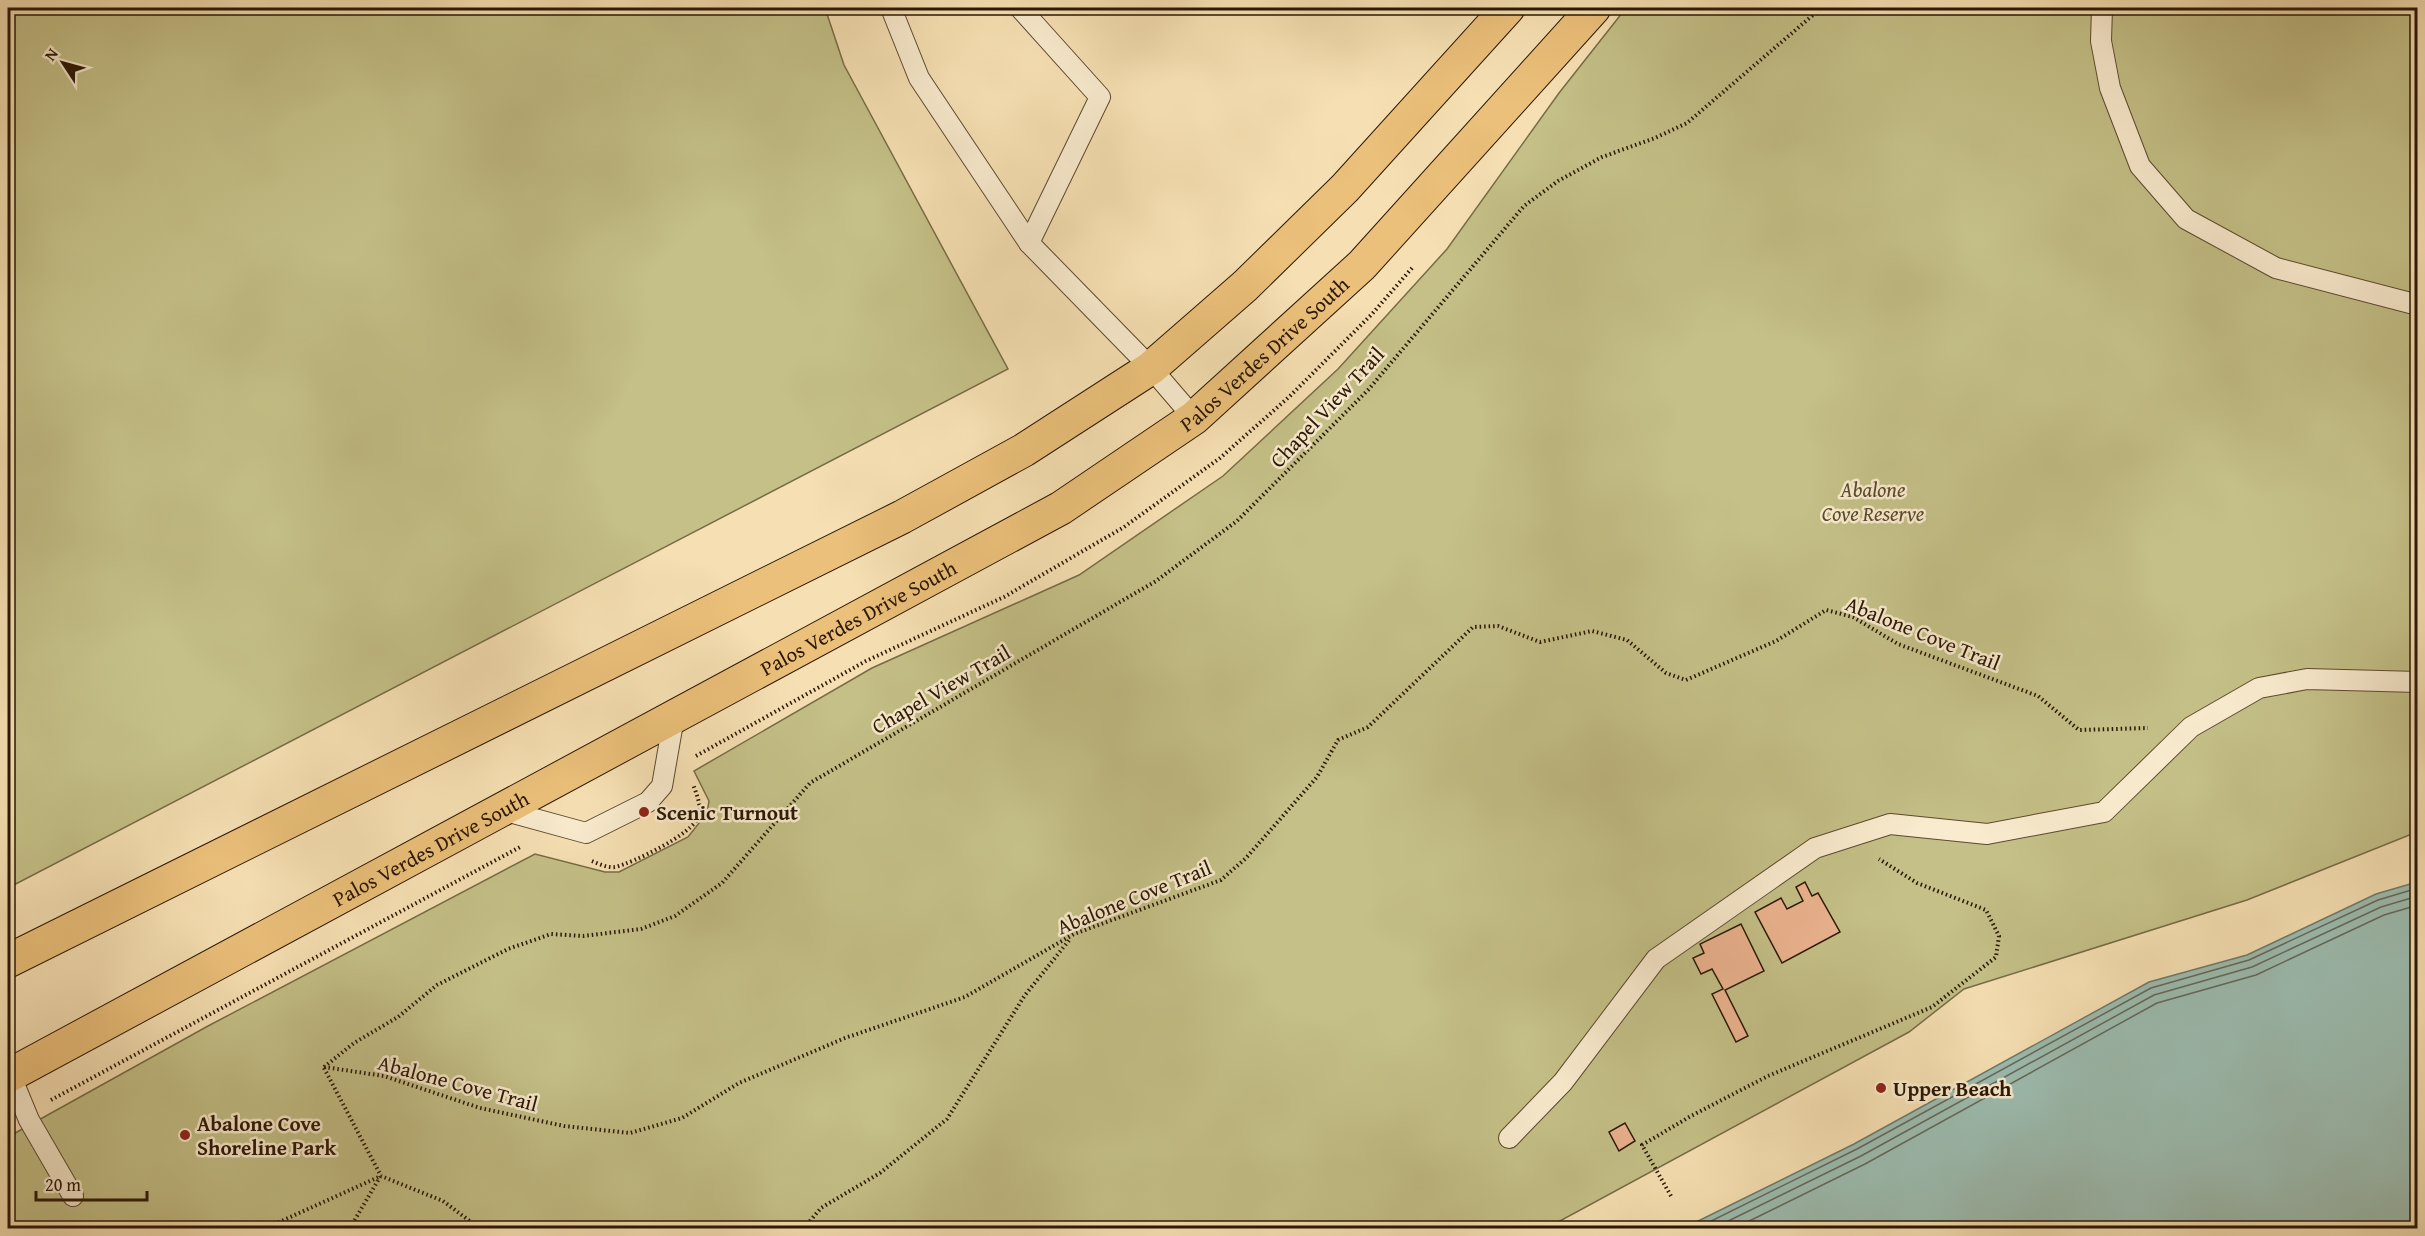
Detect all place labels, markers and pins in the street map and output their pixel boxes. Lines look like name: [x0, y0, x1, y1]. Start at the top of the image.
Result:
place label: Scenic Turnout: [656, 797, 798, 828]
marker: Scenic Turnout: [637, 805, 651, 819]
place label: Upper Beach: [1893, 1073, 2012, 1104]
marker: Upper Beach: [1874, 1081, 1888, 1095]
place label: Abalone Cove Shoreline Park: [197, 1108, 337, 1163]
marker: Abalone Cove Shoreline Park: [178, 1128, 192, 1142]

